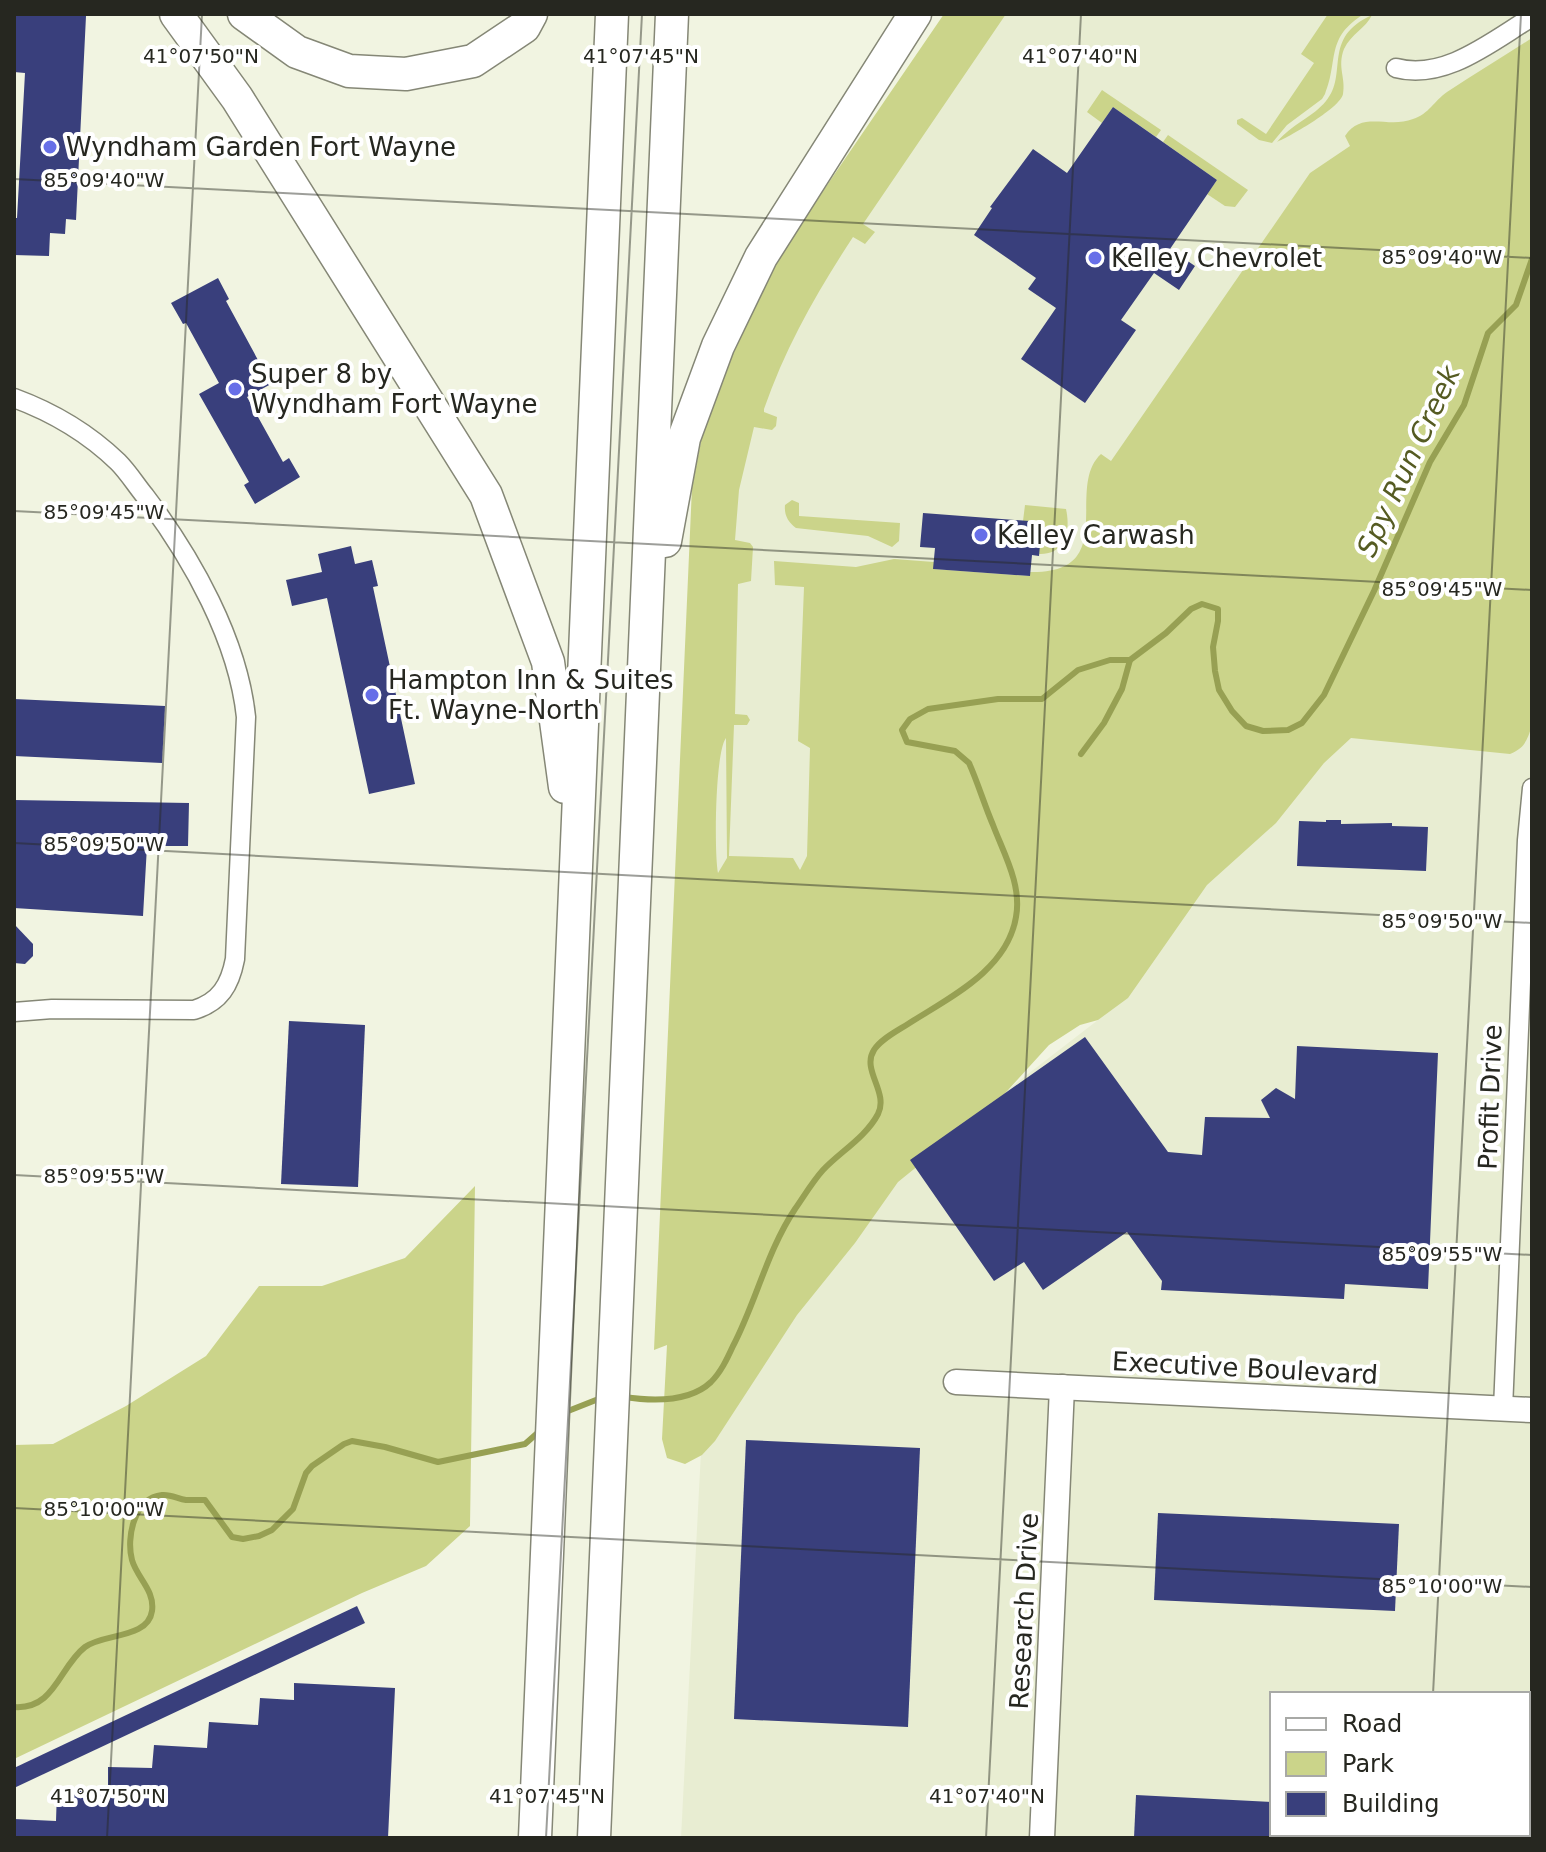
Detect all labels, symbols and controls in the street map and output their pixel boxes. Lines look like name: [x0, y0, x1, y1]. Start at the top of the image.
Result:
text: 41°07'50"N: [143, 44, 259, 68]
text: 41°07'45"N: [583, 44, 699, 68]
text: 41°07'40"N: [1022, 44, 1138, 68]
place label: Wyndham Garden Fort Wayne: [66, 132, 456, 162]
marker: Wyndham Garden Fort Wayne: [41, 138, 59, 156]
text: 85°09'40"W: [44, 168, 165, 192]
place label: Kelley Chevrolet: [1111, 243, 1322, 273]
text: 85°09'40"W: [1382, 245, 1503, 269]
marker: Kelley Chevrolet: [1086, 249, 1104, 267]
place label: Super 8 by Wyndham Fort Wayne: [251, 359, 538, 419]
water label: Spy Run Creek: [1350, 359, 1468, 562]
marker: Super 8 by Wyndham Fort Wayne: [226, 380, 244, 398]
text: 85°09'45"W: [44, 500, 165, 524]
place label: Kelley Carwash: [997, 520, 1195, 550]
marker: Kelley Carwash: [972, 526, 990, 544]
text: 85°09'45"W: [1382, 577, 1503, 601]
place label: Hampton Inn & Suites Ft. Wayne-North: [388, 665, 674, 725]
marker: Hampton Inn & Suites Ft. Wayne-North: [363, 686, 381, 704]
text: 85°09'50"W: [44, 832, 165, 856]
text: 85°09'50"W: [1382, 909, 1503, 933]
street label: Profit Drive: [1472, 1024, 1508, 1170]
text: 85°09'55"W: [44, 1164, 165, 1188]
text: 85°09'55"W: [1382, 1242, 1503, 1266]
street label: Executive Boulevard: [1111, 1346, 1379, 1390]
text: 85°10'00"W: [44, 1497, 165, 1521]
street label: Research Drive: [1004, 1512, 1044, 1710]
text: 85°10'00"W: [1382, 1574, 1503, 1598]
legend: [1270, 1692, 1530, 1836]
text: Road: [1342, 1710, 1402, 1738]
text: Park: [1342, 1750, 1394, 1778]
text: 41°07'50"N: [50, 1784, 166, 1808]
text: 41°07'45"N: [489, 1784, 605, 1808]
text: 41°07'40"N: [929, 1784, 1045, 1808]
text: Building: [1342, 1790, 1439, 1818]

